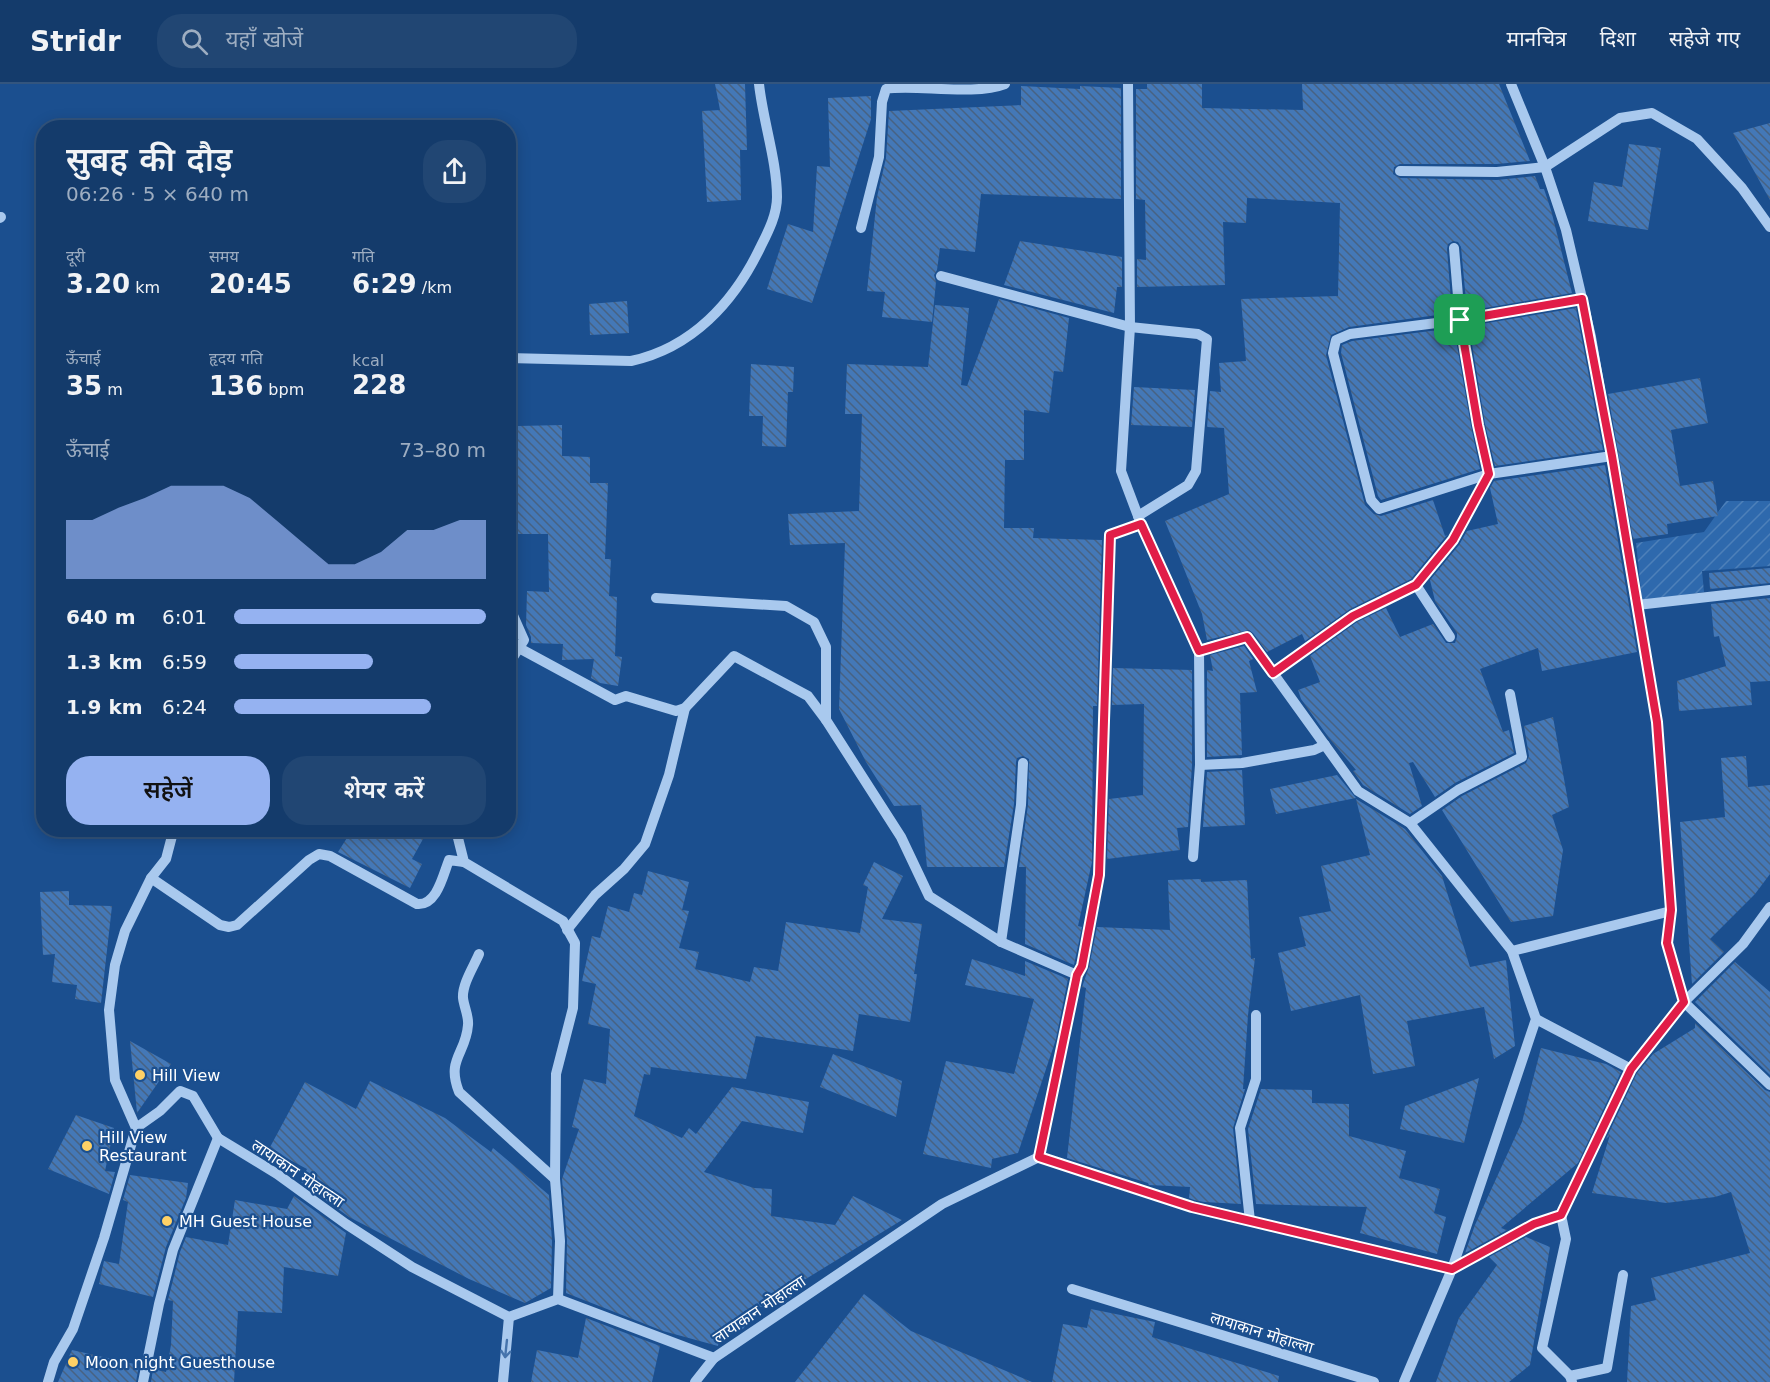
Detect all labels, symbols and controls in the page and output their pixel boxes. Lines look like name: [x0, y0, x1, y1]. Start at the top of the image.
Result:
search box: [157, 14, 577, 68]
text: Stridr: [30, 25, 121, 58]
icon: search: [178, 25, 211, 58]
text: यहाँ खोजें: [226, 27, 303, 52]
text: मानचित्र: [1507, 27, 1567, 51]
text: दिशा: [1600, 27, 1636, 51]
text: सहेजे गए: [1669, 27, 1740, 51]
text: सुबह की दौड़: [66, 140, 232, 179]
button: share: [423, 140, 486, 203]
text: 06:26 · 5 × 640 m: [66, 182, 249, 206]
text: दूरी: [66, 247, 85, 266]
text: समय: [209, 247, 239, 266]
text: गति: [352, 247, 374, 266]
text: 3.20: [66, 269, 130, 299]
text: 20:45: [209, 269, 292, 299]
text: 6:29: [352, 269, 417, 299]
text: km: [130, 278, 160, 297]
text: /km: [417, 278, 452, 297]
pin: [1434, 294, 1485, 345]
icon: arrive: [1443, 303, 1476, 336]
text: ऊँचाई: [66, 349, 101, 368]
text: हृदय गति: [209, 349, 263, 368]
text: kcal: [352, 351, 384, 370]
text: 228: [352, 370, 406, 400]
text: 35: [66, 371, 102, 401]
text: 136: [209, 371, 263, 401]
text: m: [102, 380, 123, 399]
text: bpm: [263, 380, 304, 399]
text: ऊँचाई: [66, 438, 109, 462]
text: 73–80 m: [399, 438, 486, 462]
text: 640 m: [66, 605, 136, 629]
text: 6:01: [162, 605, 207, 629]
text: 1.3 km: [66, 650, 143, 674]
text: 6:59: [162, 650, 207, 674]
text: 1.9 km: [66, 695, 143, 719]
text: 6:24: [162, 695, 207, 719]
button: सहेजें: [66, 756, 270, 825]
button: शेयर करें: [282, 756, 486, 825]
place label: Hill View: [152, 1066, 220, 1085]
marker: Hill View: [133, 1068, 147, 1082]
place label: Hill View Restaurant: [99, 1128, 187, 1165]
street label: लायाकान मोहाल्ला: [248, 1136, 348, 1212]
marker: Hill View Restaurant: [80, 1139, 94, 1153]
place label: MH Guest House: [179, 1212, 312, 1231]
marker: MH Guest House: [160, 1214, 174, 1228]
street label: लायाकान मोहाल्ला: [709, 1271, 810, 1347]
street label: लायाकान मोहाल्ला: [1208, 1308, 1317, 1358]
one-way arrow: [500, 1339, 511, 1359]
place label: Moon night Guesthouse: [85, 1353, 275, 1372]
marker: Moon night Guesthouse: [66, 1355, 80, 1369]

